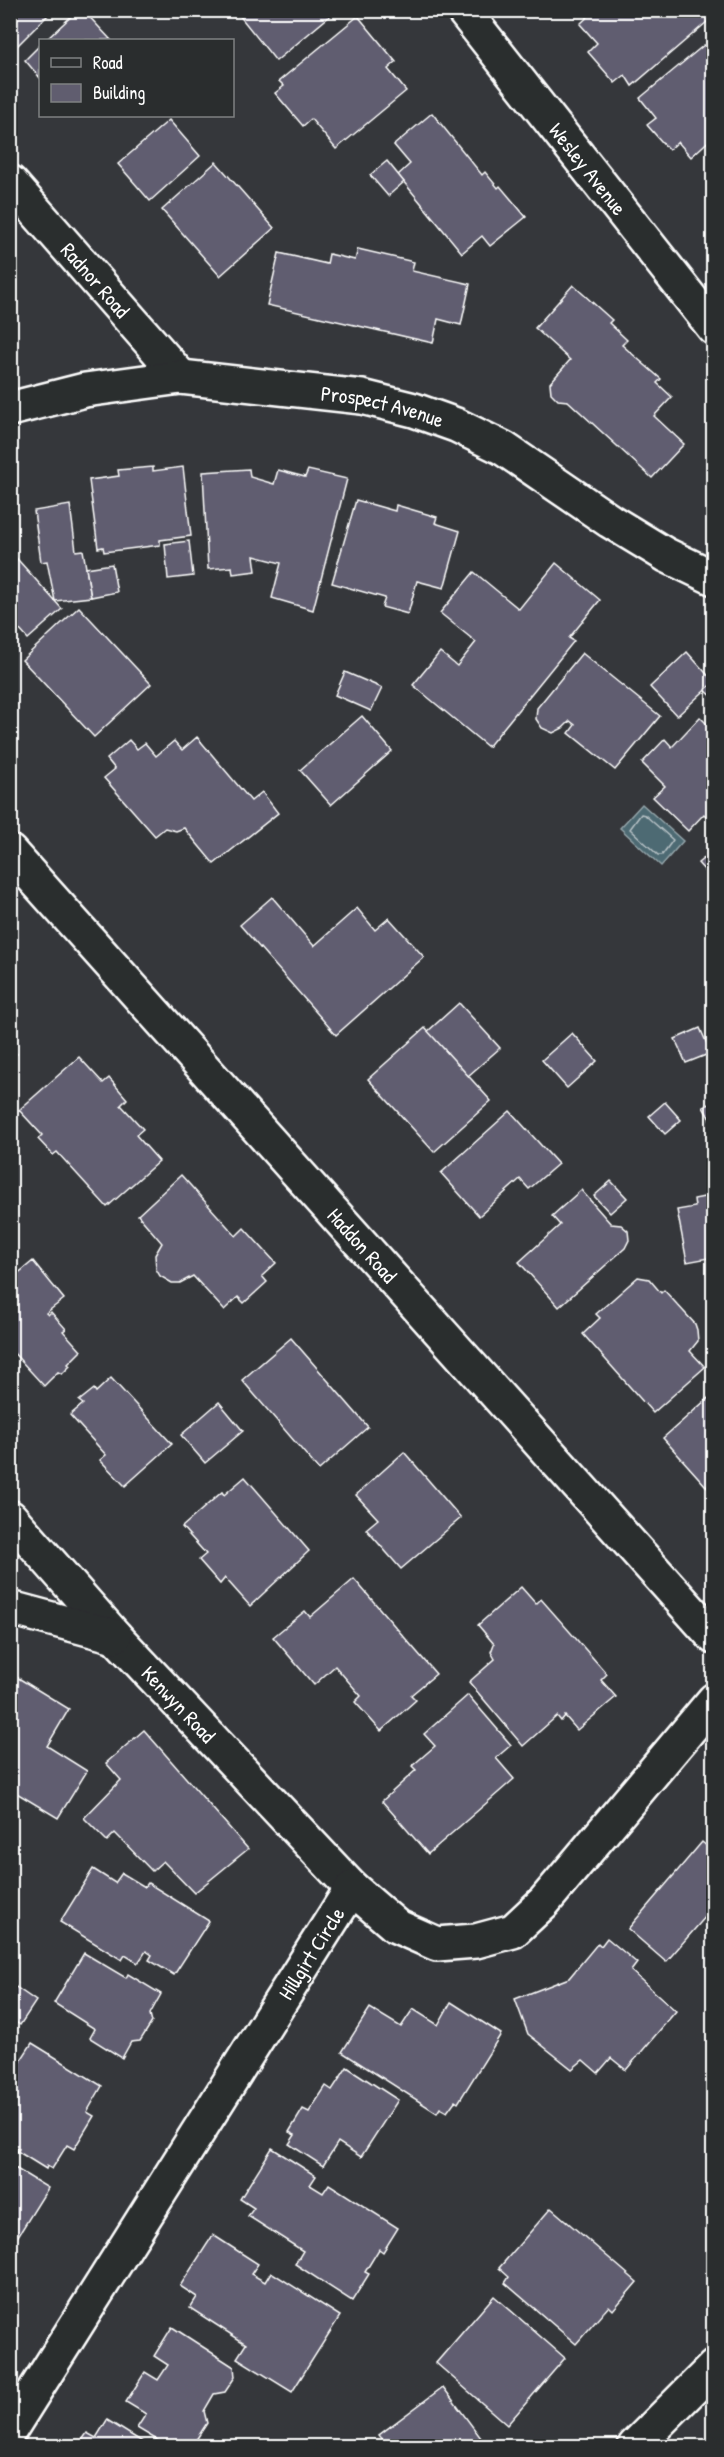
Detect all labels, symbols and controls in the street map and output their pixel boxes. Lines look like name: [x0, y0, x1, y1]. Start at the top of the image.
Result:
legend: [39, 39, 234, 117]
text: Road: [93, 50, 123, 75]
text: Building: [93, 80, 145, 105]
street label: Wesley Avenue: [543, 116, 634, 221]
street label: Radnor Road: [55, 236, 137, 324]
street label: Prospect Avenue: [319, 378, 448, 434]
street label: Haddon Road: [321, 1201, 404, 1289]
street label: Kenwyn Road: [135, 1659, 222, 1749]
street label: Hillgirt Circle: [271, 1901, 351, 2005]

